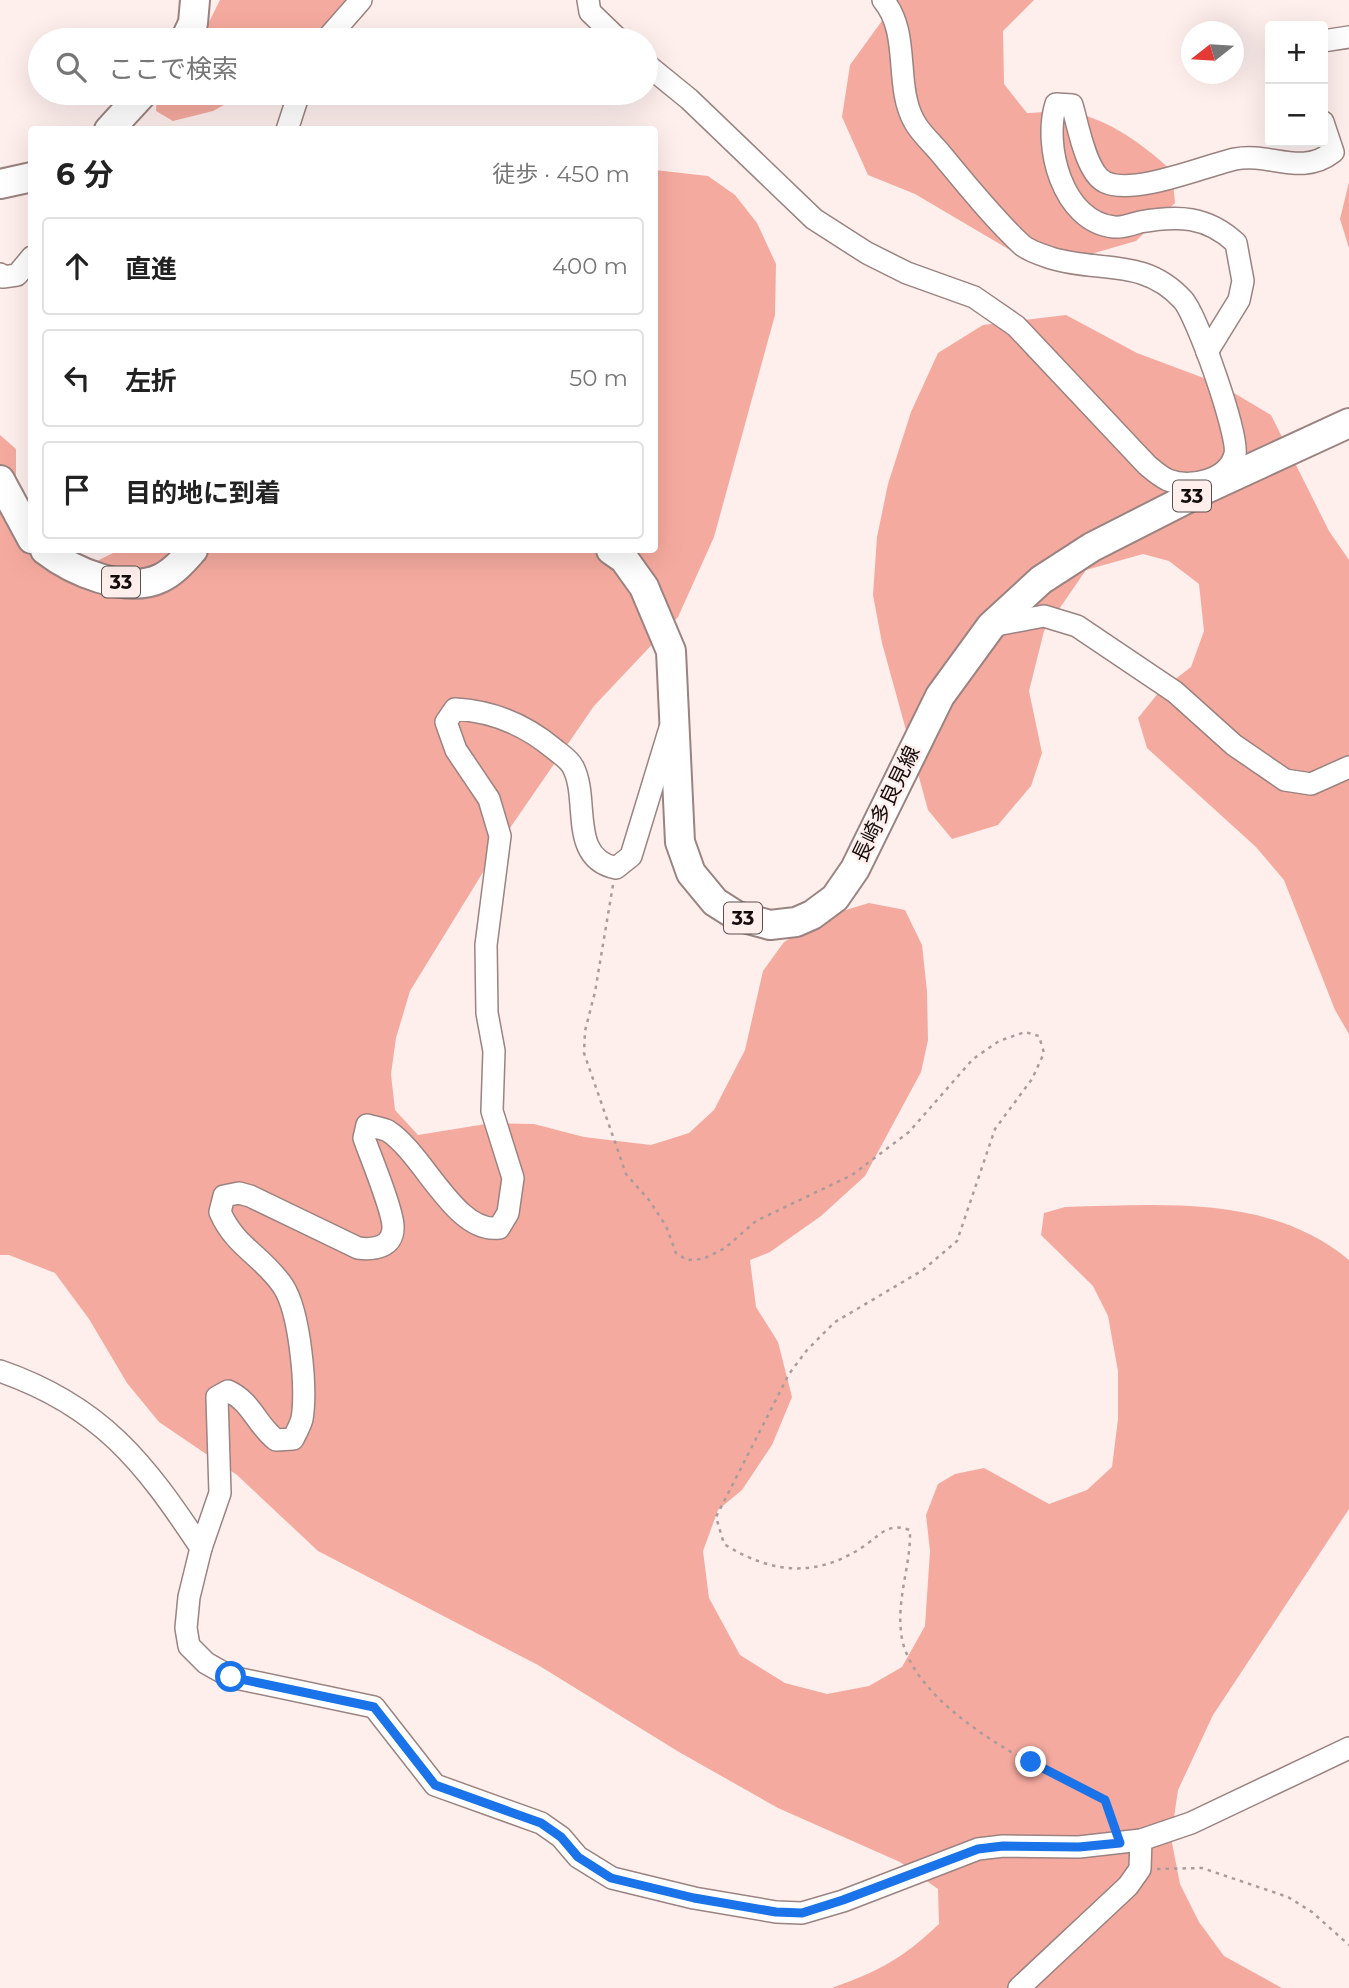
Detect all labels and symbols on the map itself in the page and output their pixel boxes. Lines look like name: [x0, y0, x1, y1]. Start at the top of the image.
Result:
north arrow: [1181, 21, 1244, 84]
road number: 33: [1173, 481, 1211, 512]
road number: 33: [102, 566, 140, 597]
street label: 長崎多良見線: [847, 742, 924, 866]
road number: 33: [724, 902, 762, 934]
route start: [215, 1661, 246, 1692]
route end: [1015, 1746, 1046, 1777]

